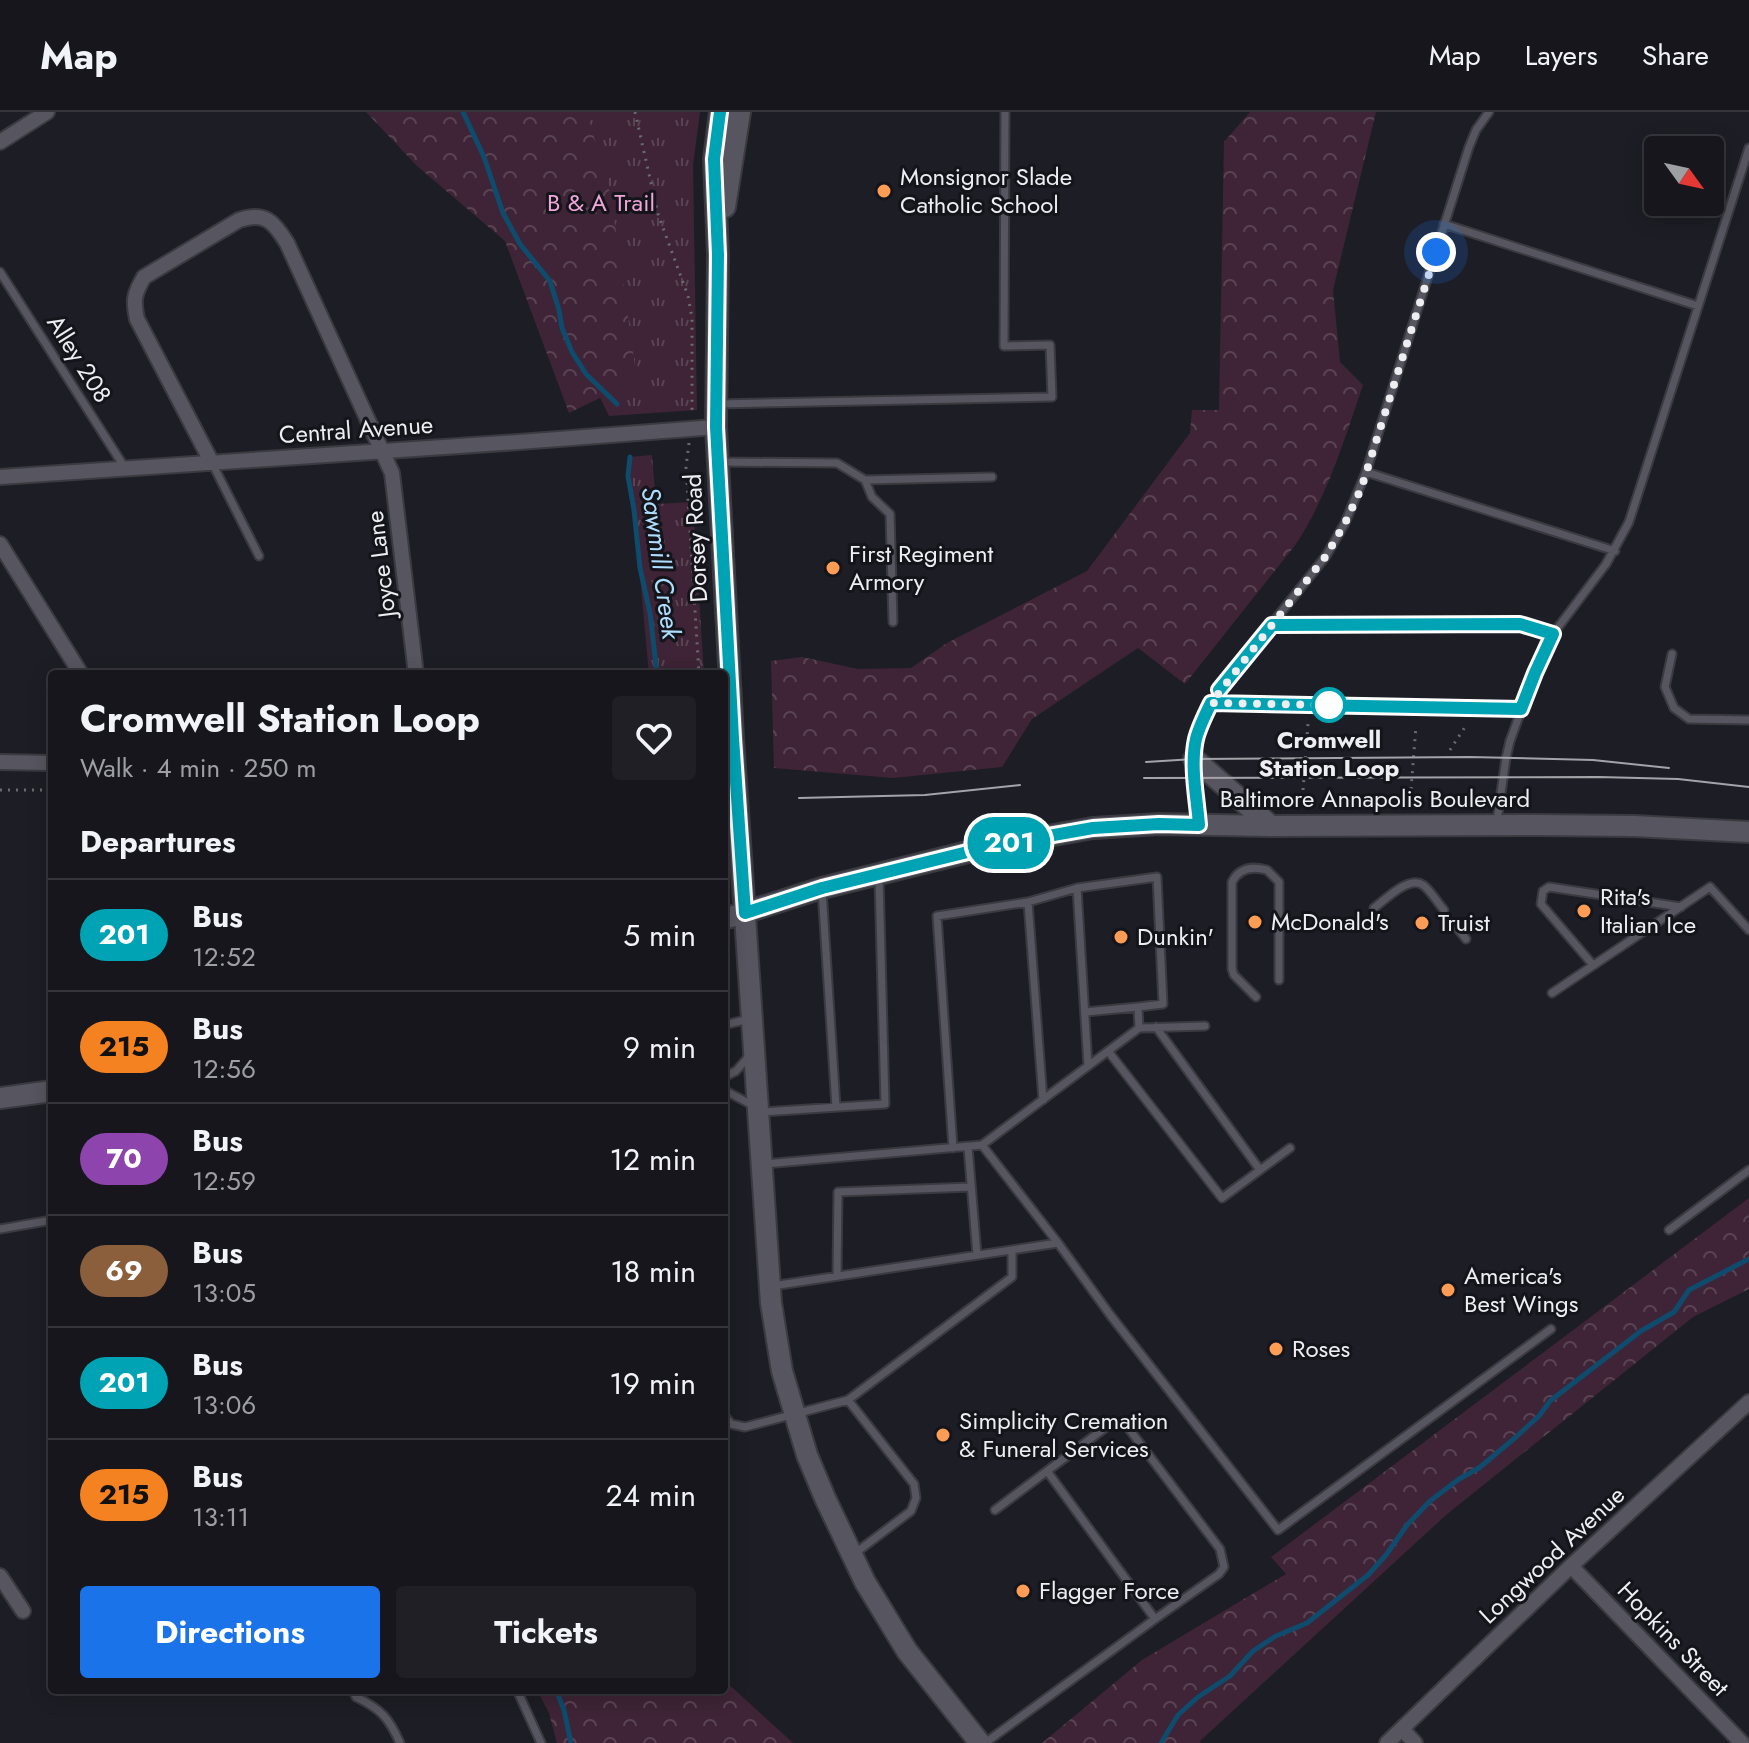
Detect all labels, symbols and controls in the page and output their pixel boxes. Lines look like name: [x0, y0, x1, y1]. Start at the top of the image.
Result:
text: Map: [40, 28, 118, 83]
text: Map: [1429, 35, 1481, 76]
text: Layers: [1525, 35, 1598, 76]
text: Share: [1642, 35, 1709, 76]
north arrow: [1644, 136, 1724, 216]
map controls: [1644, 136, 1724, 216]
place label: Monsignor Slade Catholic School: [900, 159, 1072, 222]
marker: Monsignor Slade Catholic School: [875, 182, 893, 200]
park label: B & A Trail: [547, 185, 655, 220]
your location: [1416, 232, 1456, 272]
street label: Alley 208: [39, 308, 120, 409]
street label: Central Avenue: [278, 407, 434, 452]
street label: Dorsey Road: [675, 473, 716, 603]
water label: Sawmill Creek: [631, 484, 691, 644]
street label: Joyce Lane: [357, 509, 405, 622]
place label: First Regiment Armory: [849, 536, 994, 599]
marker: First Regiment Armory: [824, 559, 842, 577]
marker: Cromwell Station Loop: [1312, 688, 1346, 722]
text: Cromwell Station Loop: [80, 691, 480, 746]
button: heart: [612, 696, 696, 780]
place label: Cromwell Station Loop: [1259, 722, 1400, 785]
text: Walk · 4 min · 250 m: [80, 749, 317, 787]
street label: Baltimore Annapolis Boulevard: [1220, 781, 1530, 816]
line badge: 201: [963, 817, 1055, 869]
text: Departures: [80, 820, 236, 863]
text: 201: [983, 822, 1035, 863]
place label: Rita's Italian Ice: [1600, 879, 1696, 942]
text: Bus: [192, 895, 243, 938]
marker: Rita's Italian Ice: [1575, 902, 1593, 920]
place label: McDonald's: [1271, 904, 1389, 939]
place label: Truist: [1438, 905, 1490, 940]
marker: McDonald's: [1246, 913, 1264, 931]
text: 201: [98, 914, 150, 955]
text: 5 min: [623, 914, 696, 957]
marker: Truist: [1413, 914, 1431, 932]
place label: Dunkin': [1137, 919, 1214, 954]
marker: Dunkin': [1112, 928, 1130, 946]
text: 12:52: [192, 938, 256, 976]
text: Bus: [192, 1007, 243, 1050]
text: 215: [99, 1026, 149, 1067]
text: 9 min: [623, 1026, 696, 1069]
text: 12:56: [192, 1050, 256, 1088]
text: Bus: [192, 1119, 243, 1162]
text: 70: [106, 1138, 142, 1179]
text: 12 min: [609, 1138, 696, 1181]
text: 12:59: [192, 1162, 256, 1200]
text: Bus: [192, 1231, 243, 1274]
text: 69: [105, 1250, 143, 1291]
text: 18 min: [610, 1250, 696, 1293]
place label: America's Best Wings: [1464, 1258, 1578, 1321]
text: 13:05: [192, 1274, 256, 1312]
marker: America's Best Wings: [1439, 1281, 1457, 1299]
place label: Roses: [1292, 1331, 1350, 1366]
marker: Roses: [1267, 1340, 1285, 1358]
text: Bus: [192, 1343, 243, 1386]
text: 201: [98, 1362, 150, 1403]
text: 19 min: [609, 1362, 696, 1405]
text: 13:06: [192, 1386, 256, 1424]
place label: Simplicity Cremation & Funeral Services: [959, 1403, 1168, 1466]
marker: Simplicity Cremation & Funeral Services: [934, 1426, 952, 1444]
text: Bus: [192, 1455, 243, 1498]
text: 215: [99, 1474, 149, 1515]
text: 24 min: [605, 1474, 696, 1517]
street label: Longwood Avenue: [1471, 1478, 1632, 1632]
text: 13:11: [192, 1498, 249, 1536]
place label: Flagger Force: [1039, 1573, 1179, 1608]
street label: Hopkins Street: [1610, 1573, 1737, 1704]
marker: Flagger Force: [1014, 1582, 1032, 1600]
button: Directions: [80, 1586, 380, 1678]
button: Tickets: [396, 1586, 696, 1678]

